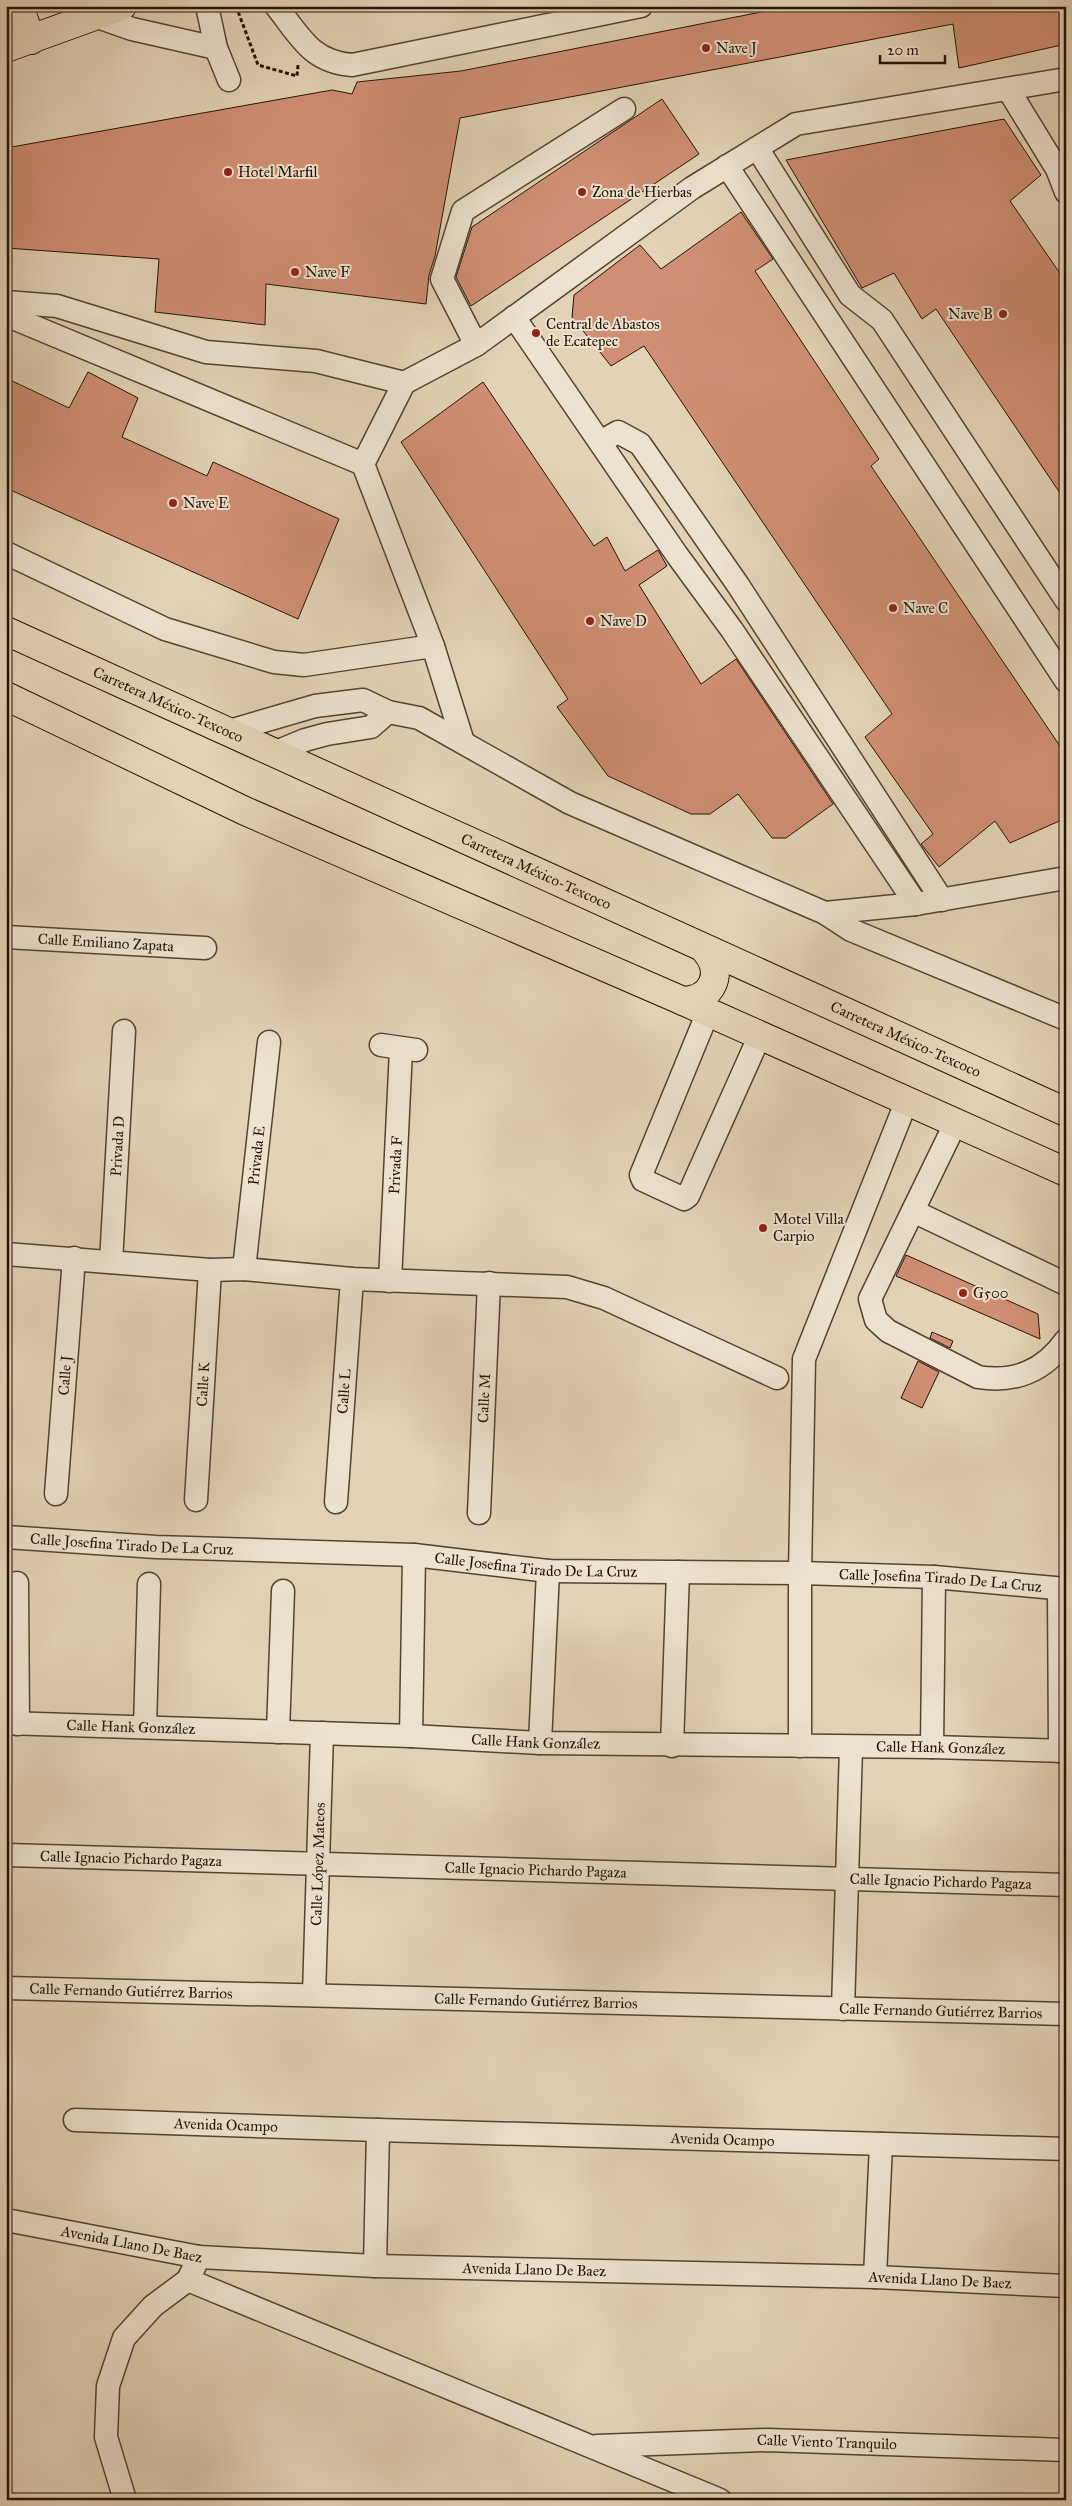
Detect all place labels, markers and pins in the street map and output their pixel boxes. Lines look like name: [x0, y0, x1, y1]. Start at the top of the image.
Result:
place label: Nave J: [716, 39, 757, 58]
marker: Nave J: [700, 42, 712, 54]
place label: Hotel Marfil: [238, 163, 318, 181]
marker: Hotel Marfil: [222, 166, 234, 178]
place label: Zona de Hierbas: [592, 183, 692, 201]
marker: Zona de Hierbas: [576, 186, 588, 198]
place label: Nave F: [305, 263, 350, 281]
marker: Nave F: [289, 266, 301, 278]
place label: Nave B: [948, 305, 993, 323]
marker: Nave B: [997, 308, 1009, 320]
place label: Central de Abastos de Ecatepec: [546, 315, 660, 350]
marker: Central de Abastos de Ecatepec: [530, 327, 542, 339]
place label: Nave E: [183, 494, 229, 512]
marker: Nave E: [167, 497, 179, 509]
place label: Nave C: [903, 599, 948, 617]
marker: Nave C: [887, 602, 899, 614]
place label: Nave D: [600, 612, 647, 630]
marker: Nave D: [584, 615, 596, 627]
place label: Motel Villa Carpio: [773, 1210, 844, 1245]
marker: Motel Villa Carpio: [757, 1222, 769, 1234]
place label: G500: [973, 1284, 1008, 1302]
marker: G500: [957, 1287, 969, 1299]

